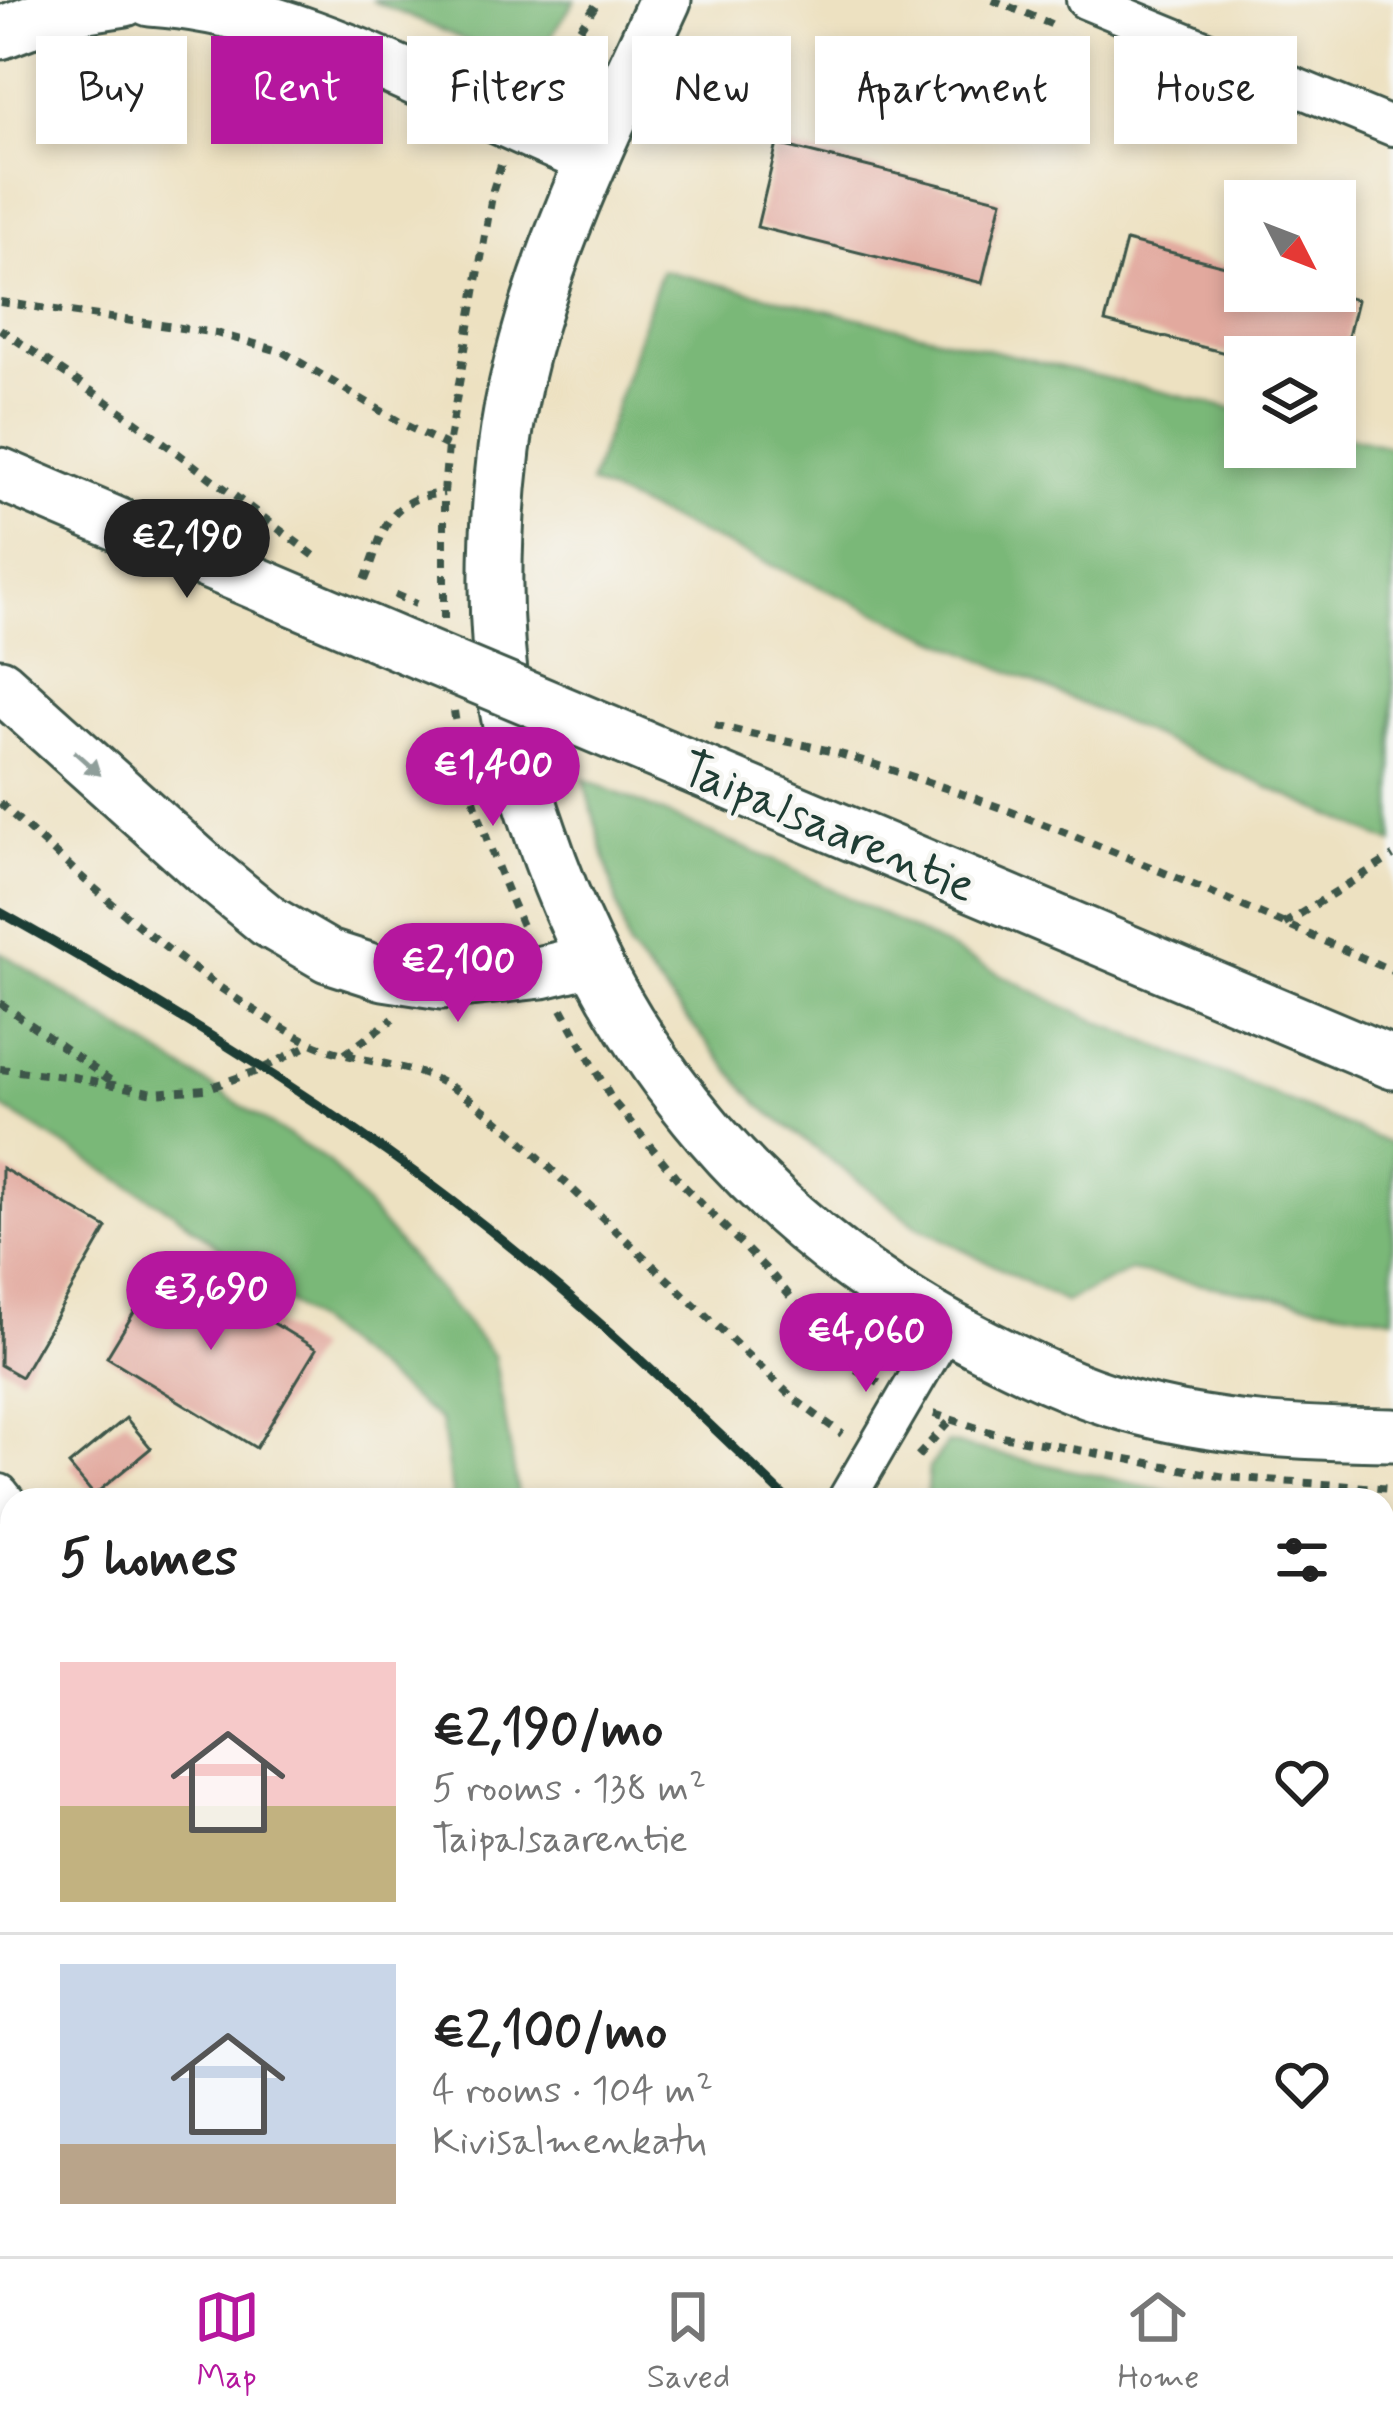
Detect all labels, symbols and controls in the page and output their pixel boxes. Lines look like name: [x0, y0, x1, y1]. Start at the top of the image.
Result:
chip: Buy: [36, 36, 187, 144]
chip: Rent: [211, 36, 383, 144]
chip: Filters: [407, 36, 608, 144]
chip: New: [632, 36, 791, 144]
chip: Apartment: [815, 36, 1090, 144]
chip: House: [1114, 36, 1297, 144]
north arrow: [1224, 180, 1356, 312]
map controls: [1224, 180, 1356, 468]
button: layers: [1224, 336, 1356, 468]
pin: €2,190: [89, 499, 285, 601]
text: €2,190: [131, 512, 243, 563]
pin: €1,400: [395, 727, 591, 829]
street label: Taipalsaarentie: [670, 738, 985, 919]
text: €1,400: [433, 740, 553, 791]
one-way arrow: [72, 749, 102, 776]
pin: €2,100: [360, 923, 556, 1025]
text: €2,100: [400, 936, 516, 987]
pin: €3,690: [113, 1251, 309, 1353]
text: €3,690: [153, 1264, 269, 1315]
pin: €4,060: [768, 1293, 964, 1395]
text: €4,060: [806, 1306, 926, 1357]
text: 5 homes: [60, 1527, 238, 1593]
icon: filters: [1269, 1527, 1335, 1593]
text: €2,190/mo: [432, 1698, 663, 1764]
icon: home: [156, 1710, 300, 1854]
icon: heart: [1269, 1749, 1335, 1815]
text: 5 rooms · 138 m²: [432, 1764, 706, 1815]
text: Taipalsaarentie: [432, 1815, 688, 1866]
text: €2,100/mo: [432, 2000, 667, 2066]
icon: home: [156, 2012, 300, 2156]
icon: heart: [1269, 2051, 1335, 2117]
text: 4 rooms · 104 m²: [432, 2066, 713, 2117]
text: Kivisalmenkatu: [432, 2117, 707, 2168]
tab: Map: [194, 2284, 260, 2400]
tab: Saved: [647, 2284, 730, 2400]
tab: Home: [1117, 2284, 1199, 2400]

